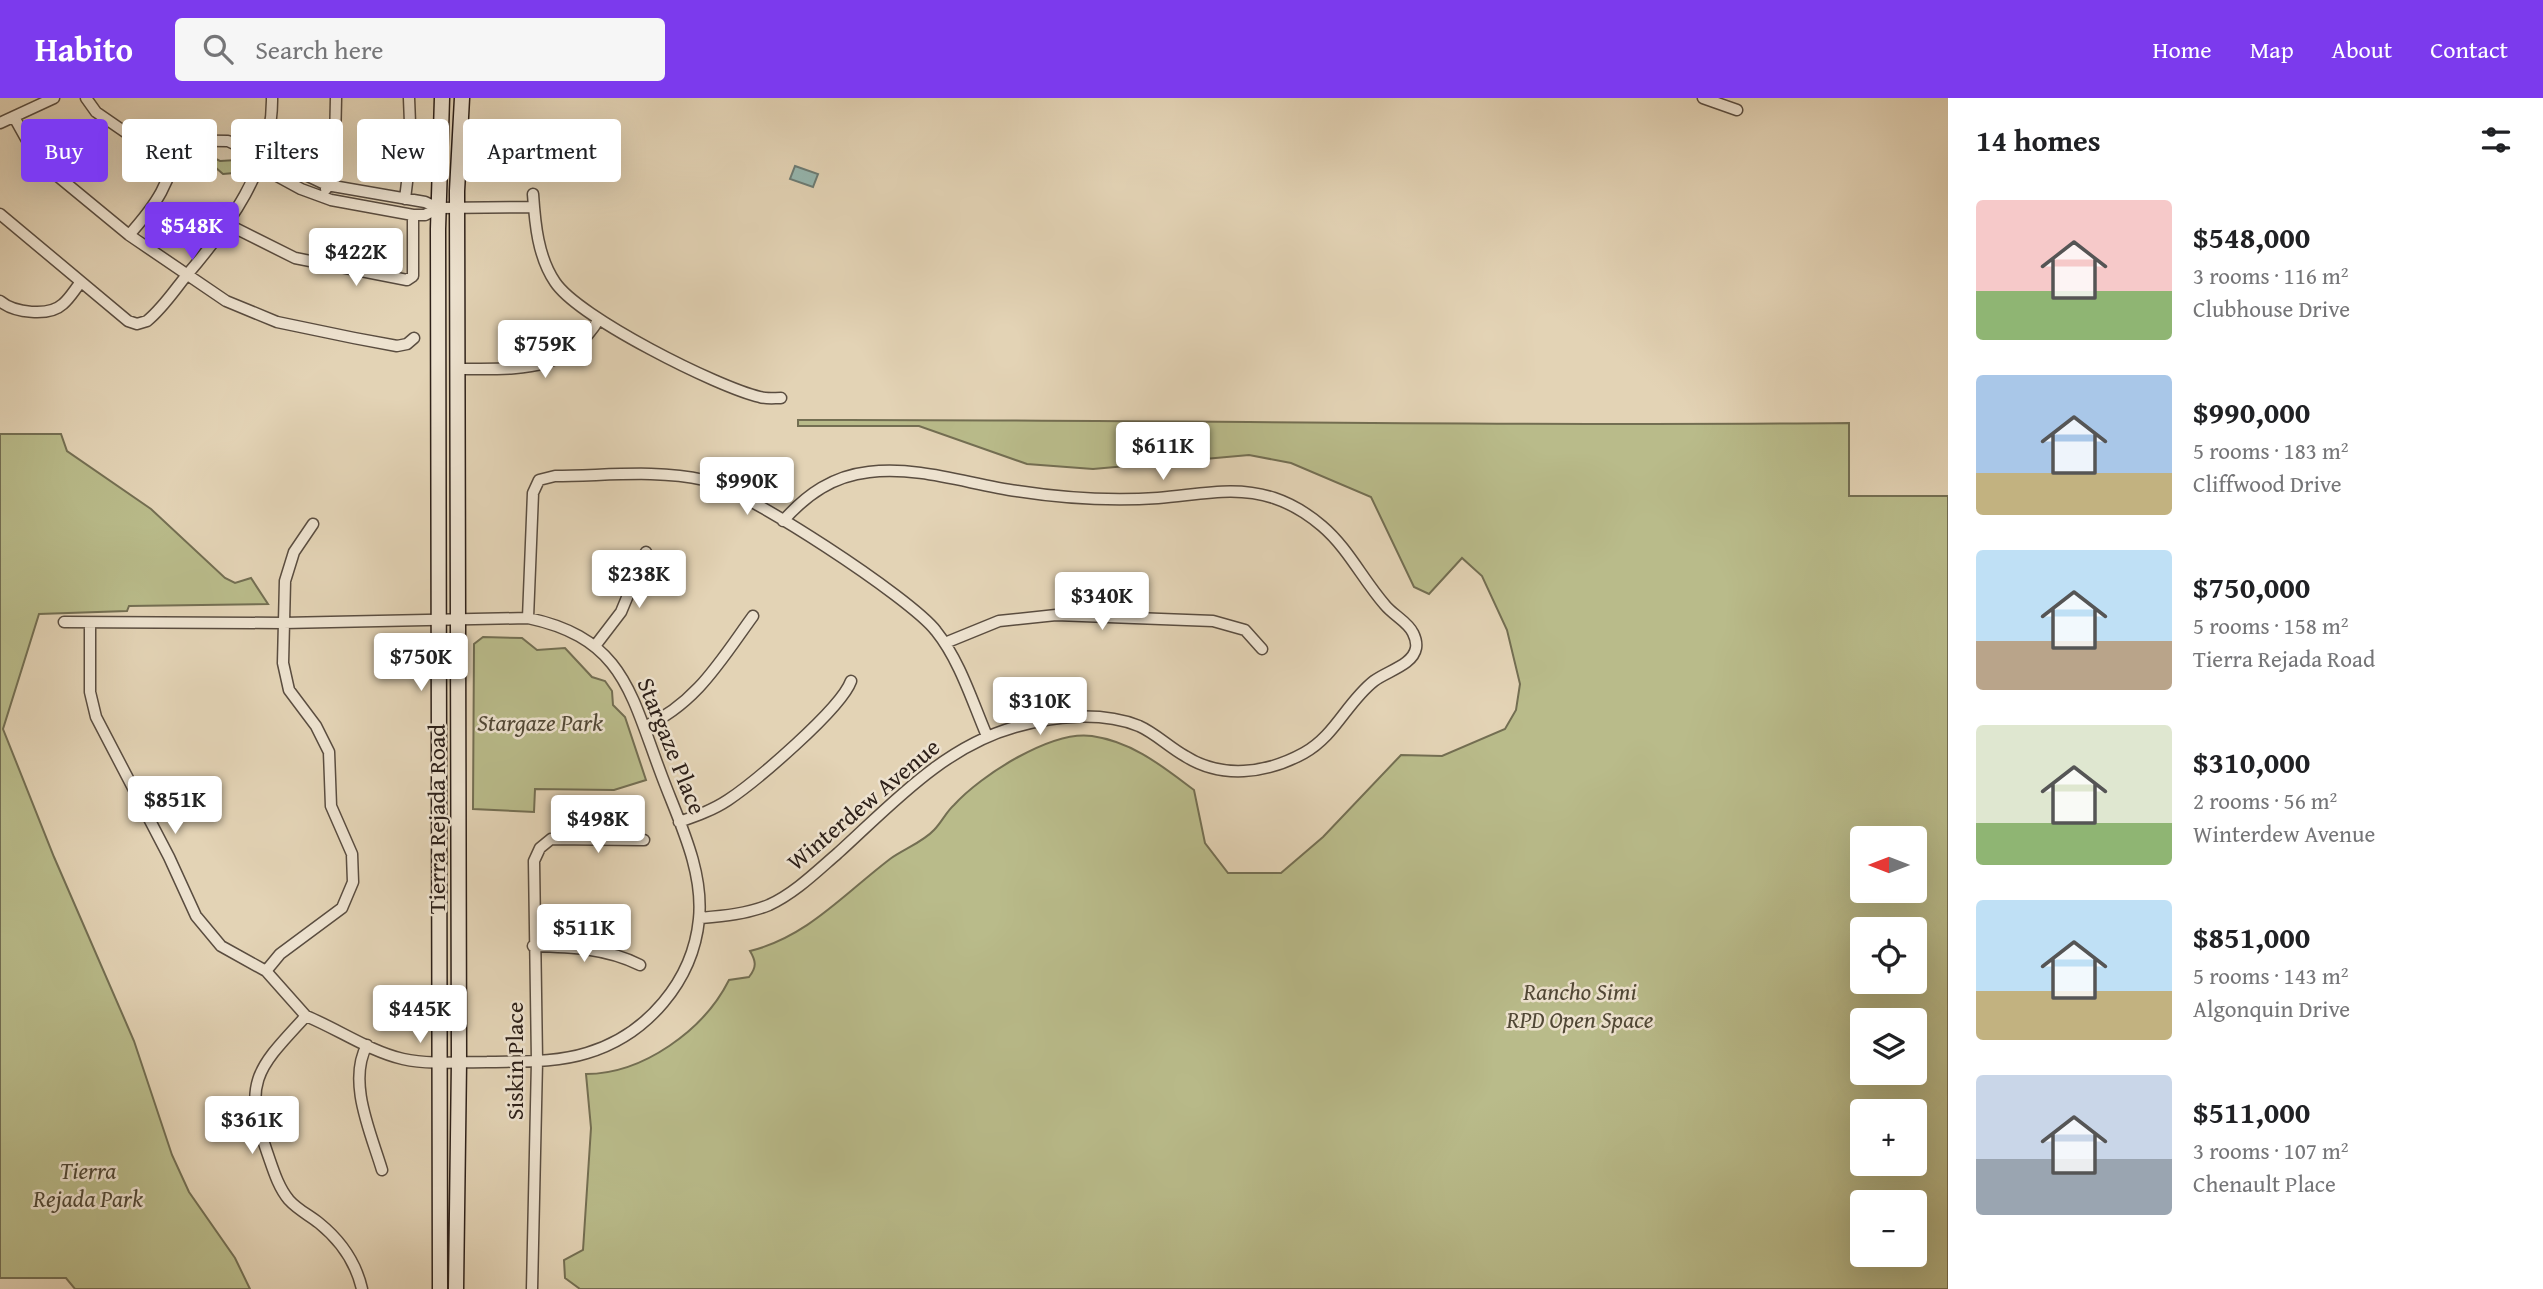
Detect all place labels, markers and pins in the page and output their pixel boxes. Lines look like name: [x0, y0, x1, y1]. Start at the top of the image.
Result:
pin: $548K: [143, 202, 241, 262]
pin: $422K: [307, 228, 405, 288]
pin: $759K: [496, 320, 594, 380]
pin: $611K: [1114, 422, 1212, 482]
pin: $990K: [698, 458, 796, 517]
pin: $238K: [590, 550, 688, 610]
pin: $340K: [1053, 573, 1151, 632]
pin: $750K: [372, 634, 470, 693]
pin: $310K: [991, 678, 1089, 737]
pin: $851K: [126, 776, 224, 836]
pin: $498K: [549, 796, 647, 855]
pin: $511K: [535, 904, 633, 964]
pin: $445K: [371, 986, 469, 1045]
pin: $361K: [203, 1096, 301, 1156]

